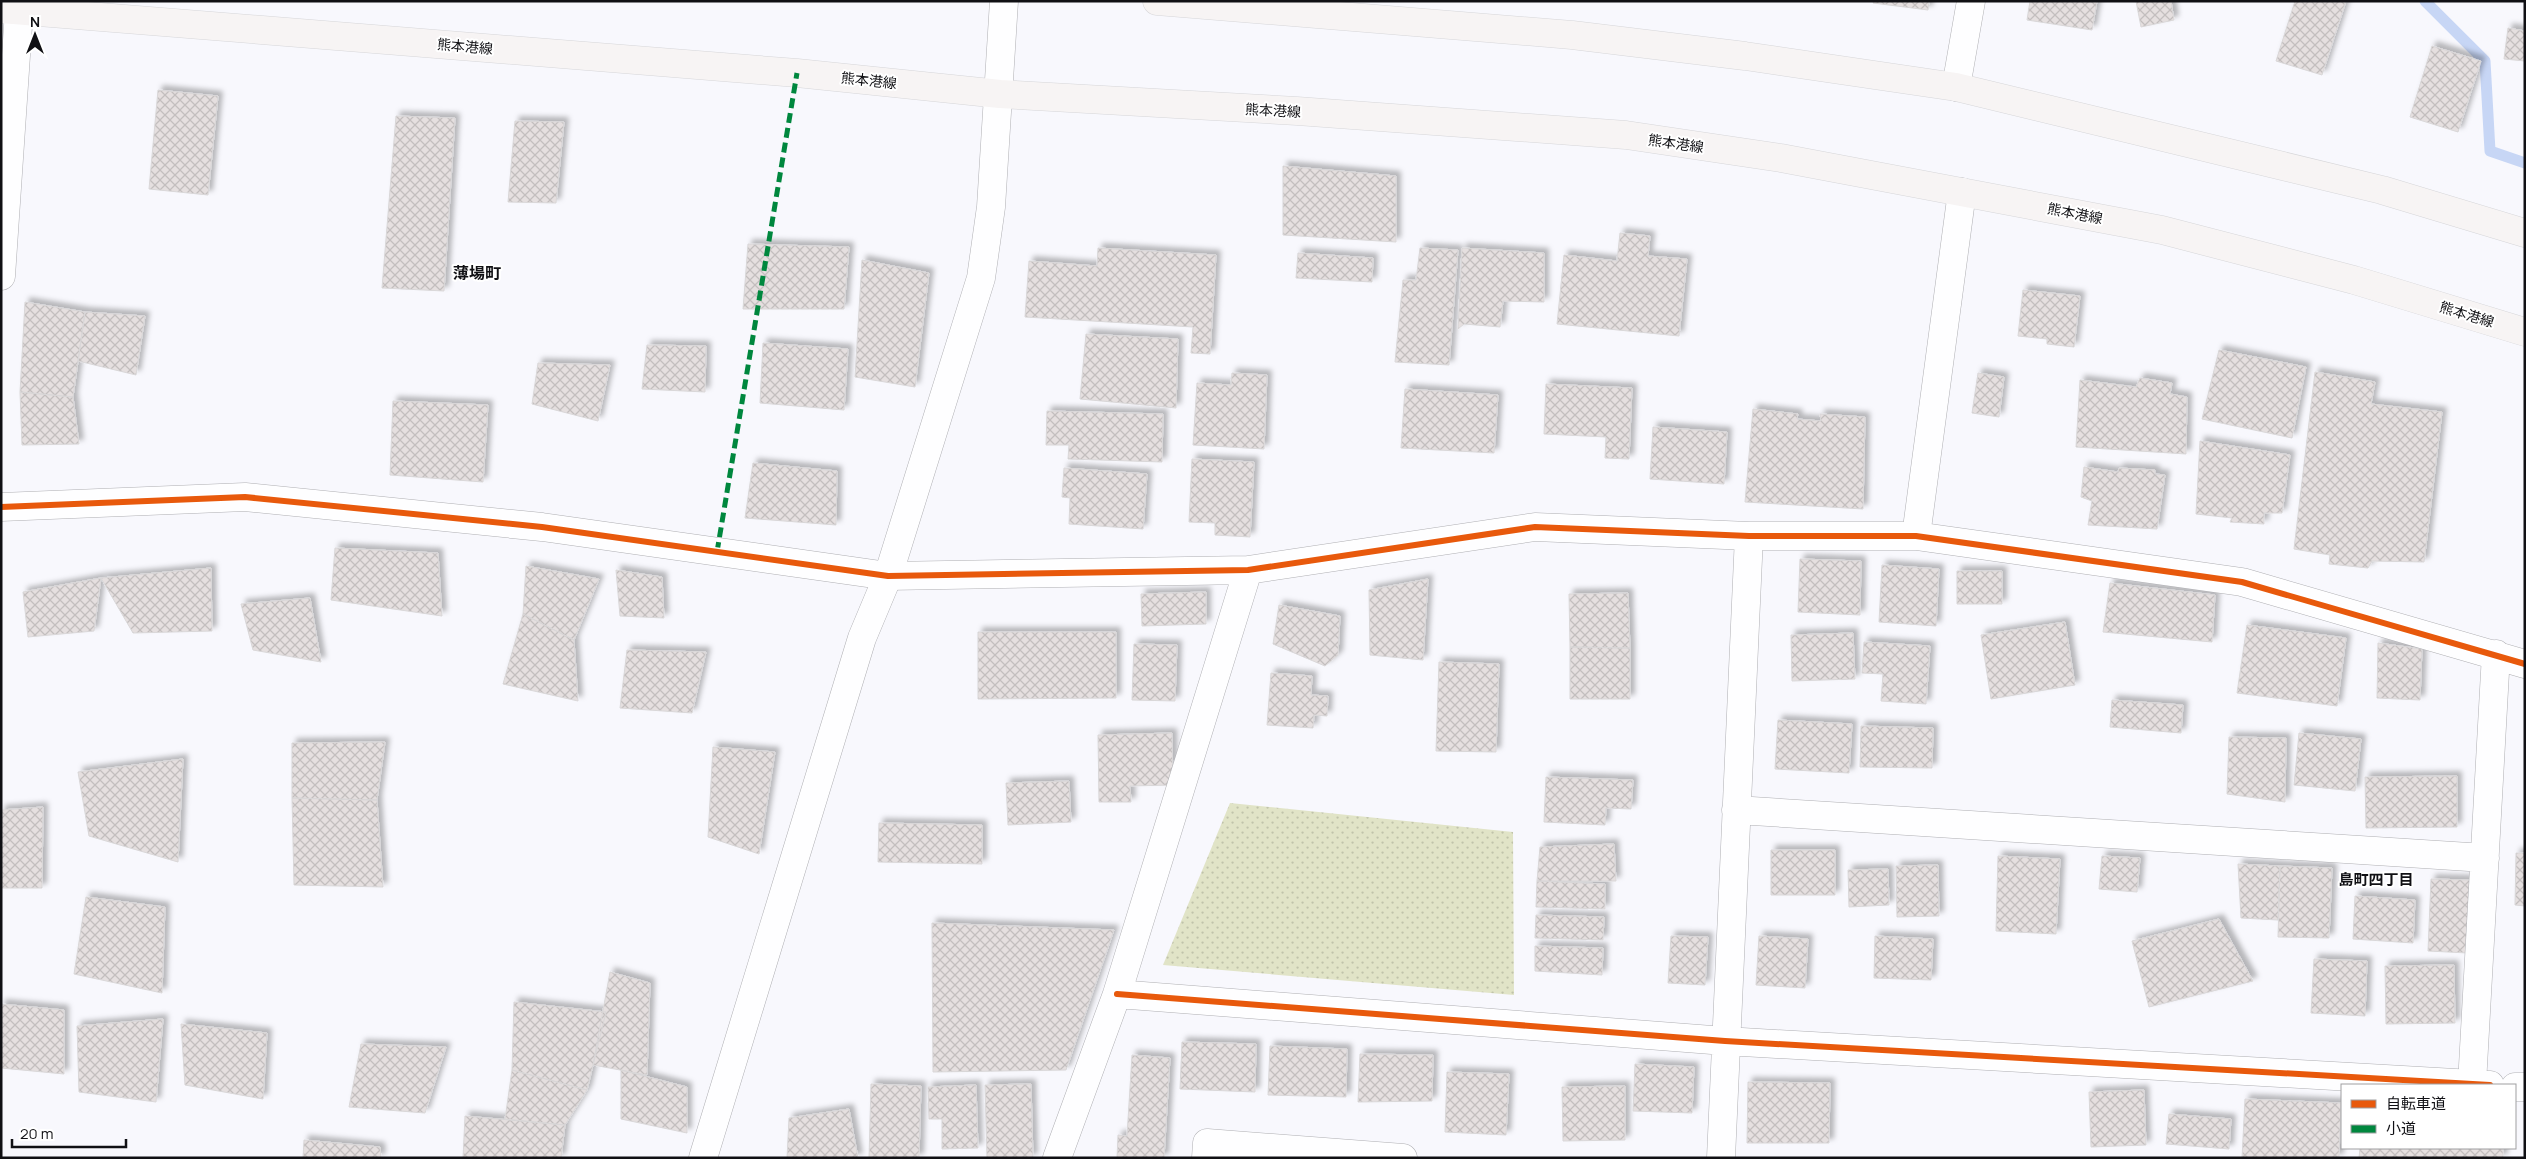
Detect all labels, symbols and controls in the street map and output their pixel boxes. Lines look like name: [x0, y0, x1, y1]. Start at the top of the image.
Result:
north arrow: [10, 10, 60, 60]
text: N: [30, 12, 40, 31]
street label: 熊本港線: [436, 34, 494, 58]
street label: 熊本港線: [840, 68, 898, 92]
street label: 熊本港線: [1245, 99, 1301, 121]
street label: 熊本港線: [1647, 130, 1705, 156]
street label: 熊本港線: [2046, 198, 2104, 228]
district label: 薄場町: [453, 262, 501, 284]
street label: 熊本港線: [2437, 297, 2497, 331]
district label: 島町四丁目: [2338, 869, 2414, 890]
legend: [2341, 1084, 2516, 1149]
text: 自転車道: [2386, 1093, 2446, 1114]
scale bar: [12, 1116, 126, 1148]
text: 小道: [2386, 1118, 2416, 1139]
text: 20 m: [20, 1123, 53, 1144]

